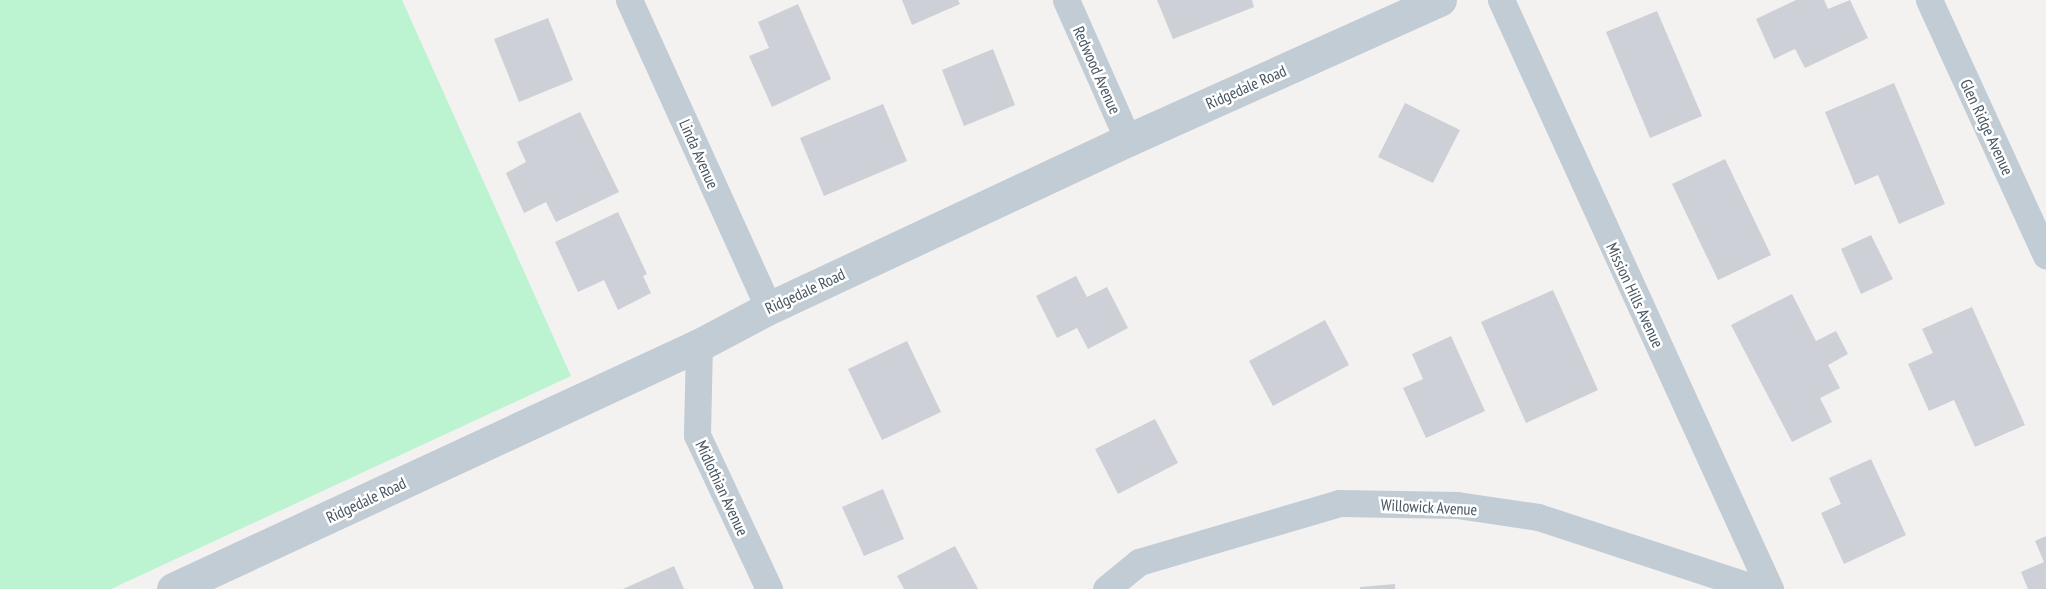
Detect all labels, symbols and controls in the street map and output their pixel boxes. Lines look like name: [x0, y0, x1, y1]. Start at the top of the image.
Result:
street label: Redwood Avenue: [1069, 23, 1125, 117]
street label: Ridgedale Road: [1203, 61, 1289, 113]
street label: Glen Ridge Avenue: [1956, 76, 2018, 178]
street label: Linda Avenue: [675, 116, 723, 192]
street label: Mission Hills Avenue: [1602, 239, 1668, 351]
street label: Ridgedale Road: [762, 264, 848, 318]
street label: Midlothian Avenue: [691, 437, 753, 539]
street label: Ridgedale Road: [323, 473, 409, 527]
street label: Willowick Avenue: [1380, 495, 1478, 519]

